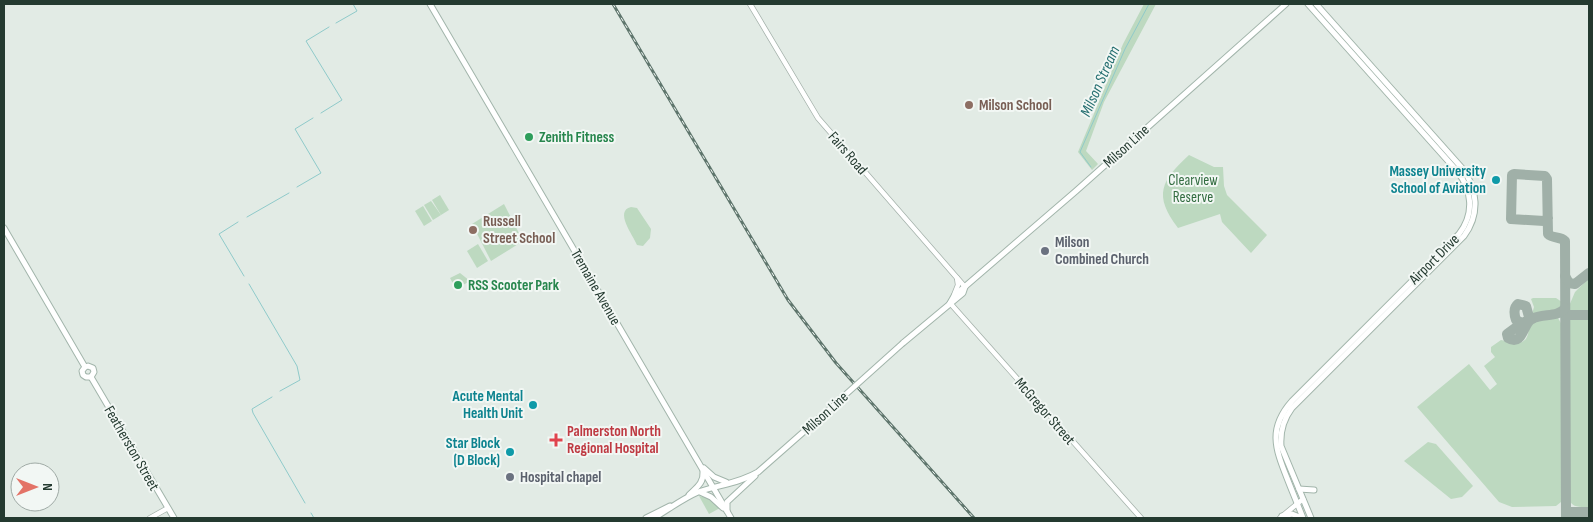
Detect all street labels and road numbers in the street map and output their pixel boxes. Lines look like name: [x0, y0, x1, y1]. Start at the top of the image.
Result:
street label: Milson Line: [1099, 121, 1153, 172]
street label: Fairs Road: [824, 128, 871, 179]
street label: Airport Drive: [1404, 230, 1464, 289]
street label: Tremaine Avenue: [566, 246, 625, 329]
street label: McGregor Street: [1010, 374, 1079, 449]
street label: Milson Line: [798, 388, 852, 439]
street label: Featherston Street: [100, 402, 164, 494]

